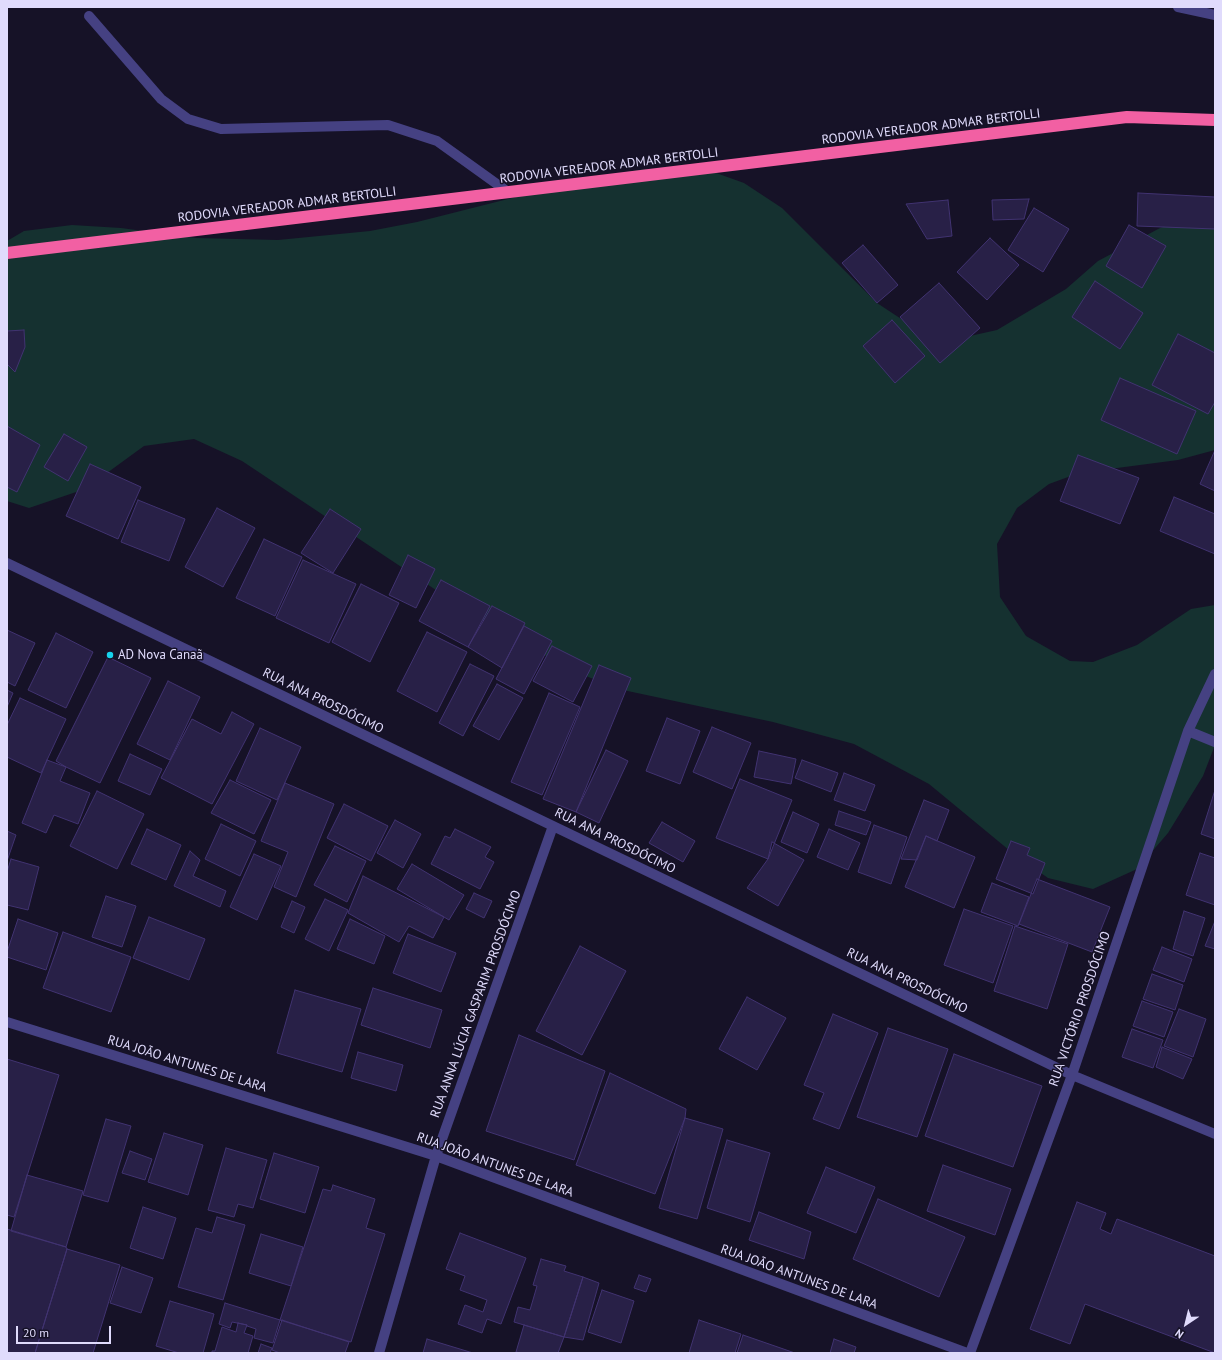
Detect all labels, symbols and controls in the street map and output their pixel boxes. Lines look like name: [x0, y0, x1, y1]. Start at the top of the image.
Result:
street label: RODOVIA VEREADOR ADMAR BERTOLLI: [821, 106, 1041, 148]
street label: RODOVIA VEREADOR ADMAR BERTOLLI: [499, 145, 719, 187]
street label: RODOVIA VEREADOR ADMAR BERTOLLI: [177, 184, 397, 226]
place label: AD Nova Canaã: [118, 647, 203, 663]
marker: AD Nova Canaã: [105, 650, 115, 660]
street label: RUA ANA PROSDÓCIMO: [260, 665, 386, 737]
street label: RUA ANA PROSDÓCIMO: [552, 805, 678, 877]
street label: RUA ANNA LÚCIA GASPARIM PROSDÓCIMO: [428, 888, 524, 1120]
street label: RUA VICTÓRIO PROSDÓCIMO: [1046, 929, 1114, 1089]
street label: RUA ANA PROSDÓCIMO: [844, 945, 970, 1017]
street label: RUA JOÃO ANTUNES DE LARA: [105, 1032, 269, 1096]
street label: RUA JOÃO ANTUNES DE LARA: [414, 1129, 576, 1201]
street label: RUA JOÃO ANTUNES DE LARA: [718, 1241, 880, 1313]
north arrow: [1166, 1304, 1206, 1344]
scale bar: [18, 1318, 113, 1344]
text: 20 m: [23, 1325, 49, 1340]
text: N: [1172, 1326, 1186, 1342]

